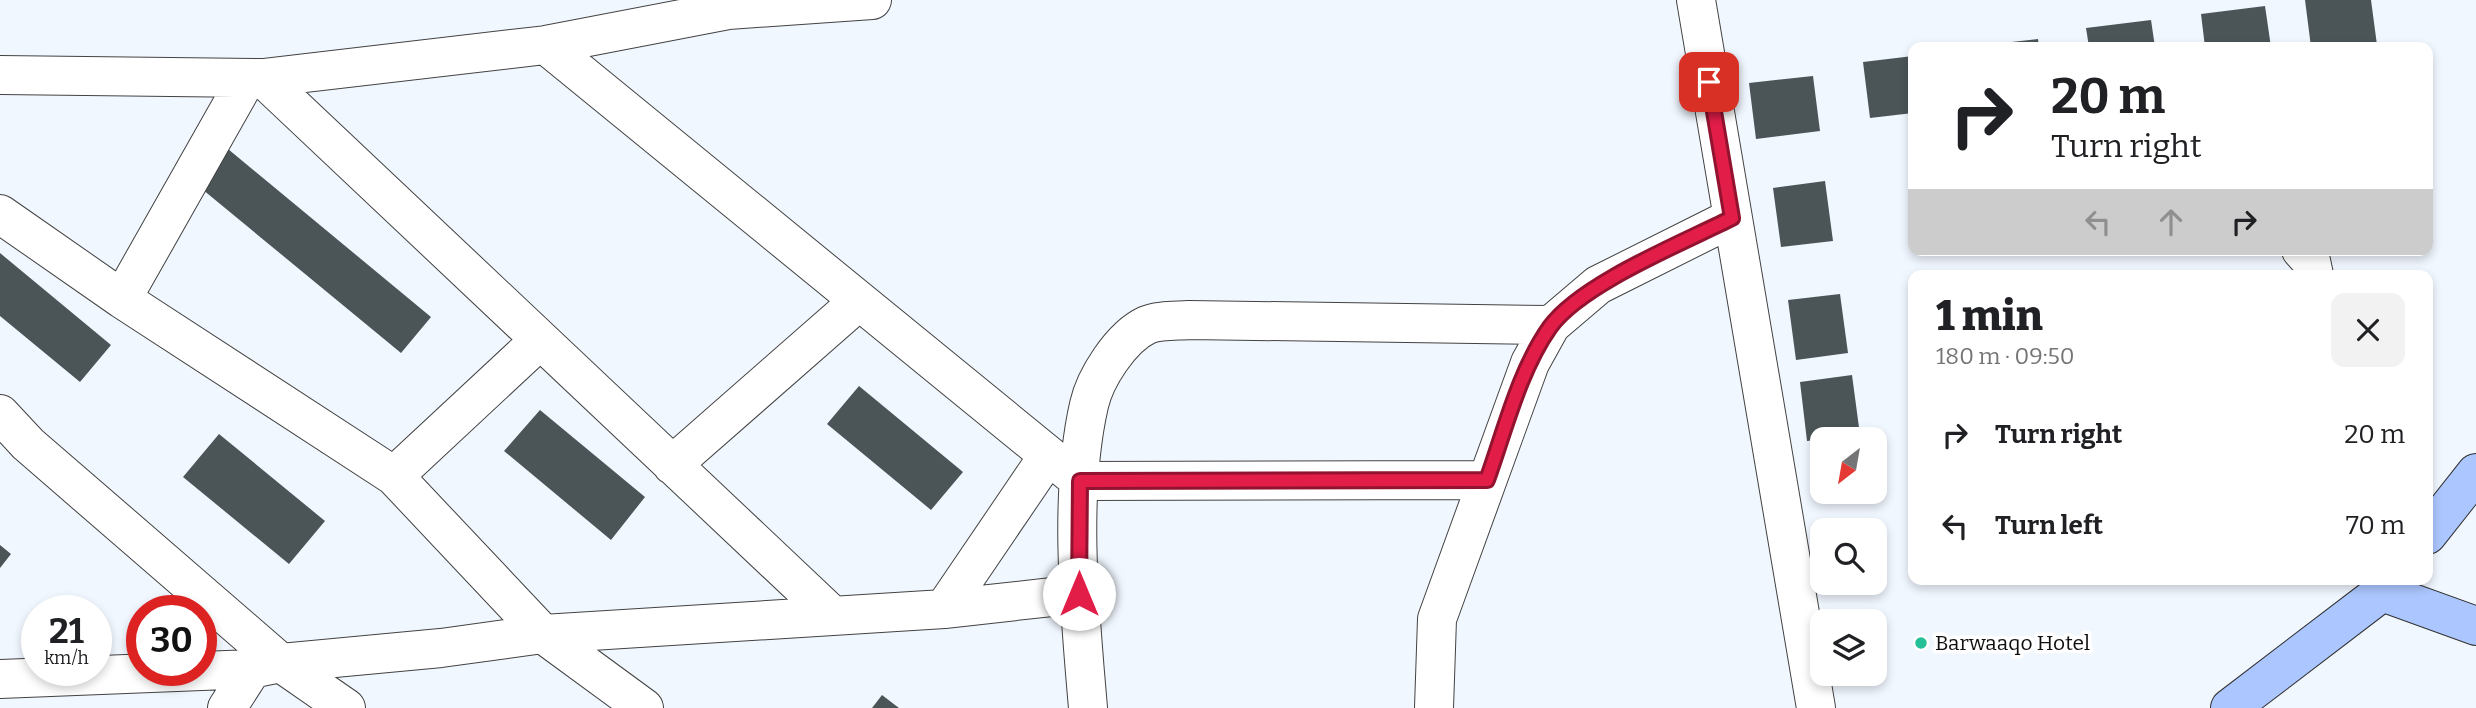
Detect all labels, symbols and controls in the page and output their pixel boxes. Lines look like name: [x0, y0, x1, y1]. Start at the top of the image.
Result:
pin: [1679, 52, 1739, 112]
icon: arrive: [1690, 63, 1728, 101]
text: 20 m: [2051, 67, 2165, 126]
icon: right: [1936, 70, 2027, 161]
text: Turn right: [2051, 127, 2202, 165]
icon: left: [2079, 203, 2117, 241]
icon: ahead: [2152, 203, 2190, 241]
icon: right: [2225, 203, 2263, 241]
text: 1 min: [1936, 291, 2043, 341]
button: close: [2331, 293, 2405, 367]
text: 180 m · 09:50: [1936, 342, 2075, 370]
icon: right: [1936, 416, 1974, 454]
text: Turn right: [1995, 419, 2122, 450]
text: 20 m: [2344, 419, 2405, 450]
north arrow: [1810, 427, 1886, 504]
map controls: [1810, 427, 1887, 686]
icon: left: [1936, 507, 1974, 545]
text: Turn left: [1995, 510, 2103, 541]
text: 70 m: [2346, 510, 2405, 541]
button: search: [1810, 518, 1887, 595]
position arrow: [1042, 557, 1116, 631]
speed limit sign: 30: [126, 595, 217, 686]
button: layers: [1810, 609, 1887, 686]
text: 21: [49, 610, 84, 652]
place label: Barwaaqo Hotel: [1935, 630, 2090, 656]
marker: Barwaaqo Hotel: [1913, 635, 1929, 651]
text: km/h: [44, 647, 89, 669]

